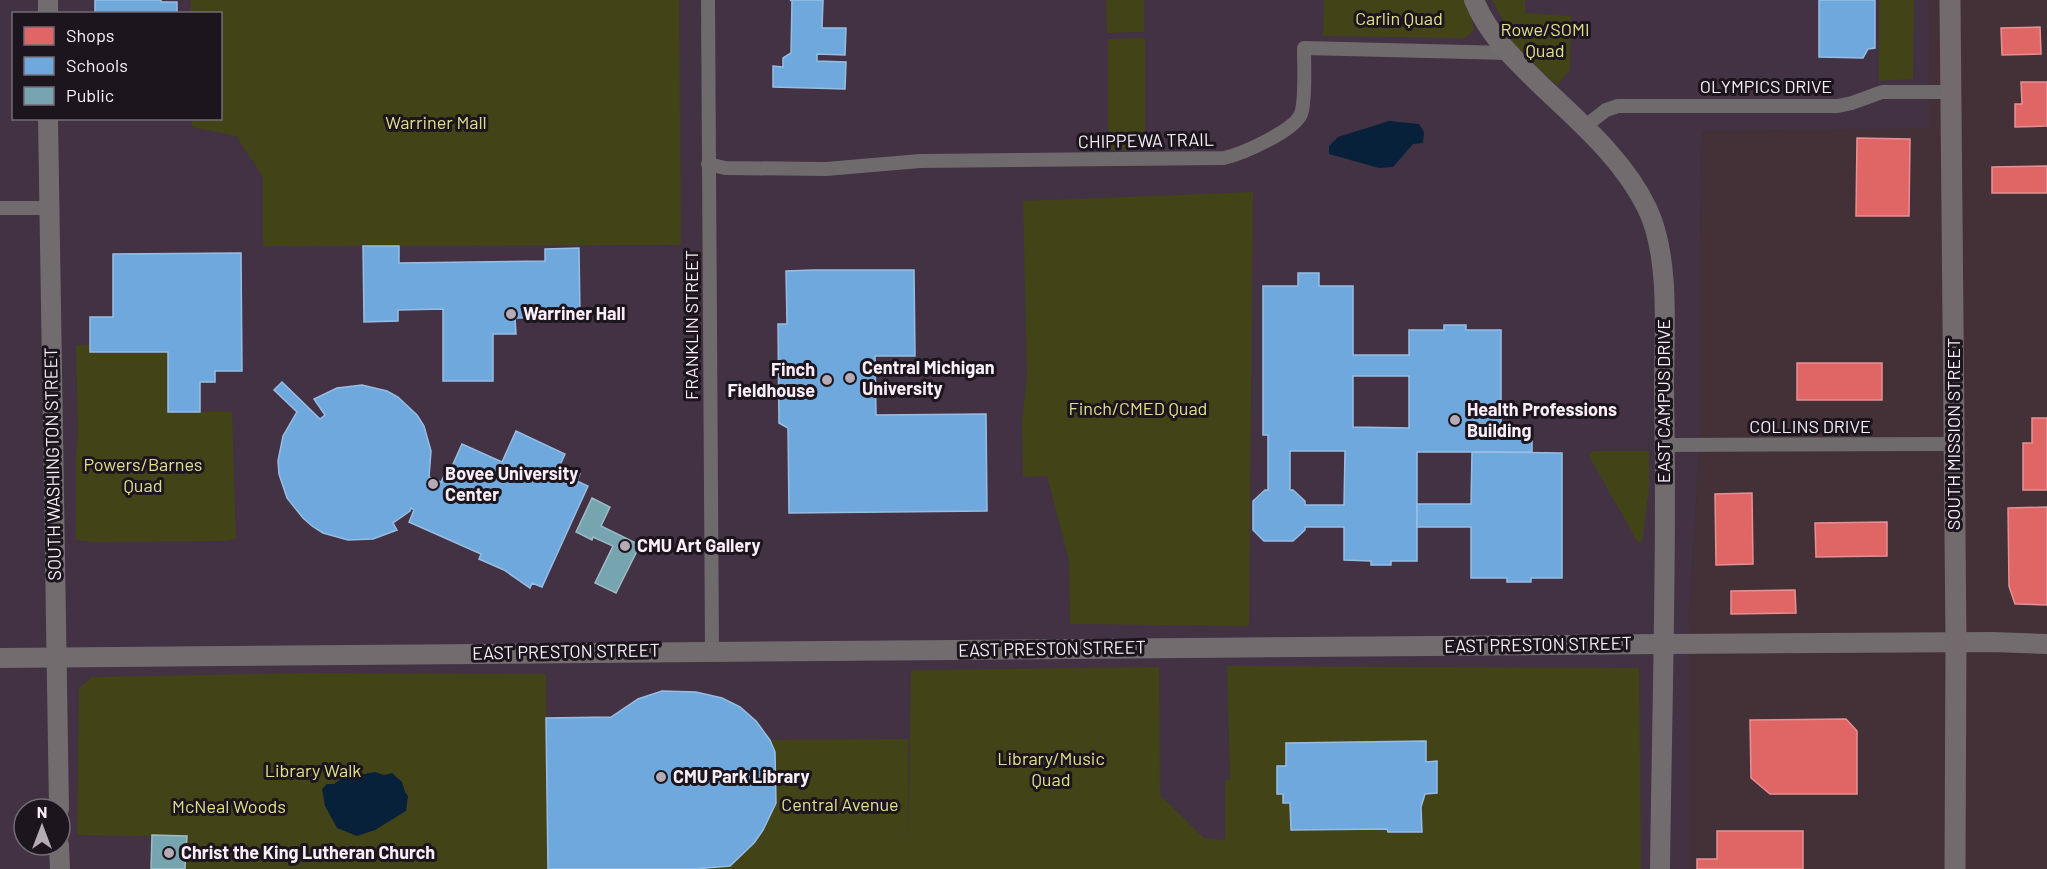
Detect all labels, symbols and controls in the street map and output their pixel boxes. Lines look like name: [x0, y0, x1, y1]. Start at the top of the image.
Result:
park label: Carlin Quad: [1355, 7, 1443, 29]
legend: [12, 12, 222, 120]
park label: Rowe/SOMI Quad: [1500, 18, 1590, 61]
text: Shops: [66, 24, 115, 46]
text: Schools: [66, 54, 128, 76]
street label: OLYMPICS DRIVE: [1700, 75, 1832, 97]
text: Public: [66, 84, 114, 106]
park label: Warriner Mall: [385, 111, 487, 133]
street label: CHIPPEWA TRAIL: [1078, 128, 1214, 152]
street label: FRANKLIN STREET: [680, 250, 702, 400]
place label: Warriner Hall: [523, 302, 625, 324]
marker: Warriner Hall: [504, 307, 518, 321]
street label: EAST CAMPUS DRIVE: [1652, 319, 1674, 483]
street label: SOUTH MISSION STREET: [1942, 338, 1964, 530]
street label: SOUTH WASHINGTON STREET: [39, 347, 65, 581]
place label: Central Michigan University: [862, 356, 995, 399]
place label: Finch Fieldhouse: [727, 358, 815, 401]
marker: Central Michigan University: [843, 371, 857, 385]
marker: Finch Fieldhouse: [820, 373, 834, 387]
park label: Finch/CMED Quad: [1069, 397, 1207, 419]
place label: Health Professions Building: [1467, 398, 1617, 441]
marker: Health Professions Building: [1448, 413, 1462, 427]
street label: COLLINS DRIVE: [1749, 415, 1871, 437]
park label: Powers/Barnes Quad: [84, 453, 203, 496]
place label: Bovee University Center: [445, 462, 578, 505]
marker: Bovee University Center: [426, 477, 440, 491]
place label: CMU Art Gallery: [637, 534, 761, 556]
marker: CMU Art Gallery: [618, 539, 632, 553]
street label: EAST PRESTON STREET: [1444, 631, 1632, 657]
street label: EAST PRESTON STREET: [958, 635, 1146, 661]
street label: EAST PRESTON STREET: [472, 638, 660, 664]
park label: Library/Music Quad: [997, 747, 1105, 790]
park label: Library Walk: [265, 759, 361, 781]
place label: CMU Park Library: [673, 765, 809, 787]
marker: CMU Park Library: [654, 770, 668, 784]
park label: Central Avenue: [781, 793, 899, 815]
park label: McNeal Woods: [172, 795, 286, 817]
north arrow: [12, 797, 72, 857]
text: N: [37, 802, 47, 821]
place label: Christ the King Lutheran Church: [181, 841, 435, 863]
marker: Christ the King Lutheran Church: [162, 846, 176, 860]

